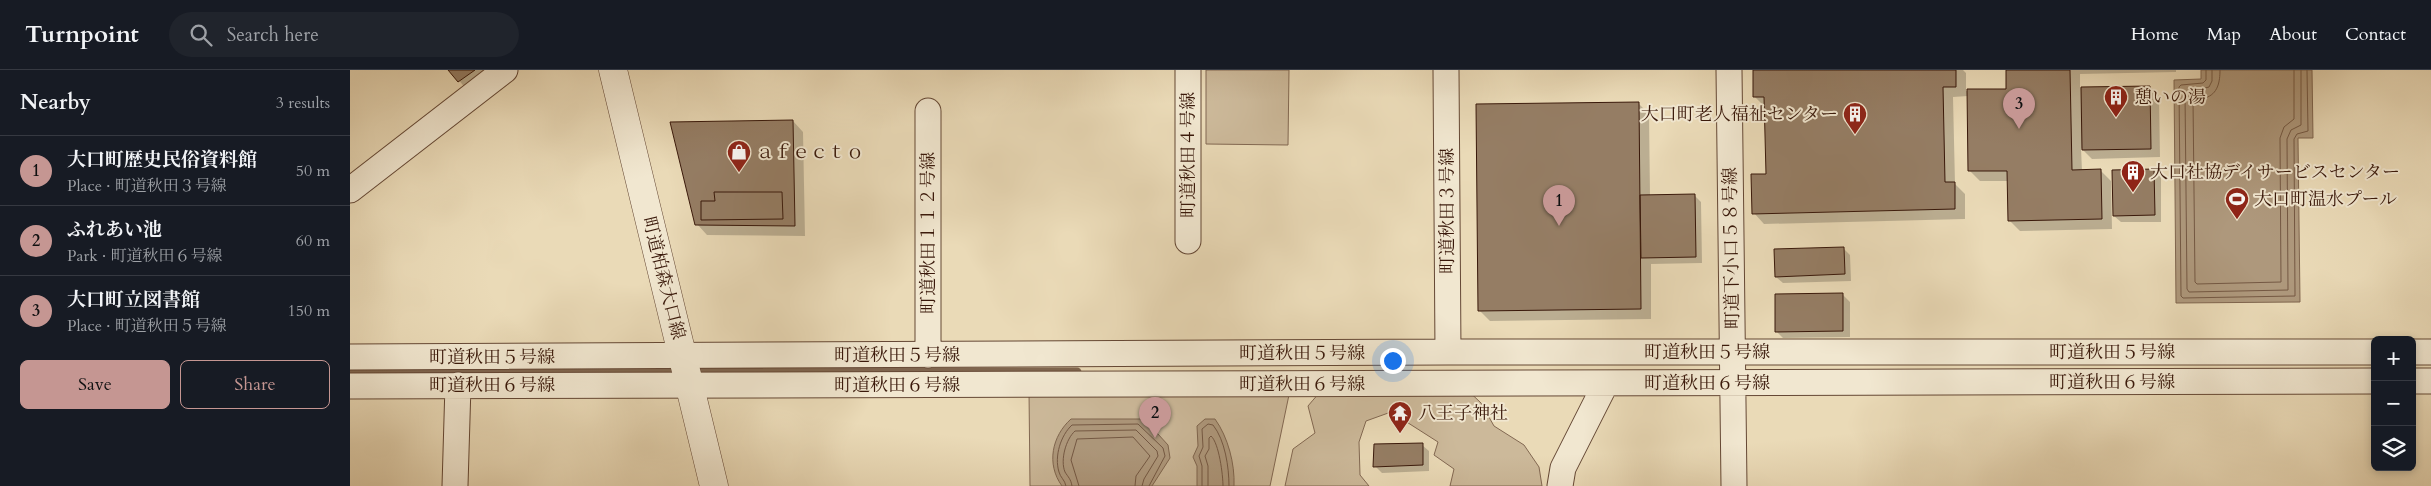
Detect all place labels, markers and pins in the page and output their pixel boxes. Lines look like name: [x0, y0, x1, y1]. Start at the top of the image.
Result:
building icon: 憩いの湯: [2103, 84, 2129, 118]
place label: 憩いの湯: [2134, 85, 2206, 110]
pin: 3: [2003, 88, 2035, 129]
building icon: 大口町老人福祉センター: [1842, 101, 1868, 135]
place label: 大口町老人福祉センター: [1641, 102, 1838, 127]
shop icon: ａｆｅｃｔｏ: [726, 139, 752, 173]
place label: ａｆｅｃｔｏ: [756, 140, 864, 165]
building icon: 大口社協デイサービスセンター: [2120, 159, 2146, 193]
place label: 大口社協デイサービスセンター: [2150, 160, 2400, 185]
pin: 1: [1543, 185, 1575, 226]
sports icon: 大口町温水プール: [2224, 186, 2250, 220]
place label: 大口町温水プール: [2254, 187, 2397, 212]
pin: 2: [1139, 397, 1171, 438]
temple icon: 八王子神社: [1387, 400, 1413, 434]
place label: 八王子神社: [1418, 401, 1508, 426]

